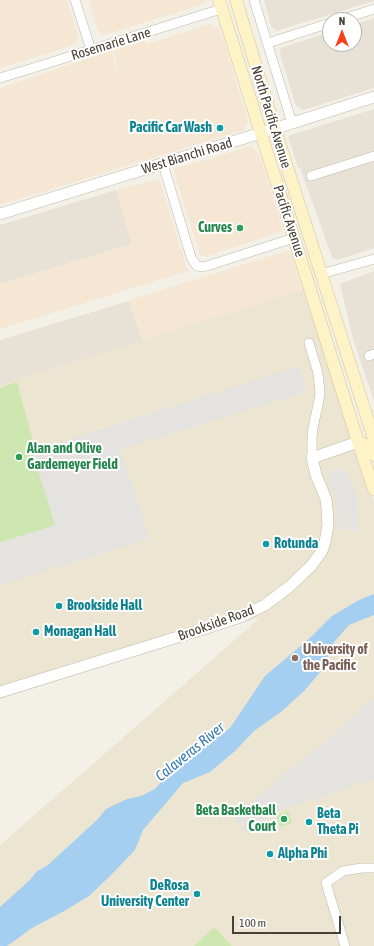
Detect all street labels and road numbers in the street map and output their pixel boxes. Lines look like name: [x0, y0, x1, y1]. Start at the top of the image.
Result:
street label: Rosemarie Lane: [69, 24, 153, 64]
street label: North Pacific Avenue: [247, 64, 295, 170]
street label: West Bianchi Road: [140, 134, 234, 178]
street label: Pacific Avenue: [270, 183, 308, 259]
street label: Brookside Road: [176, 601, 256, 645]

